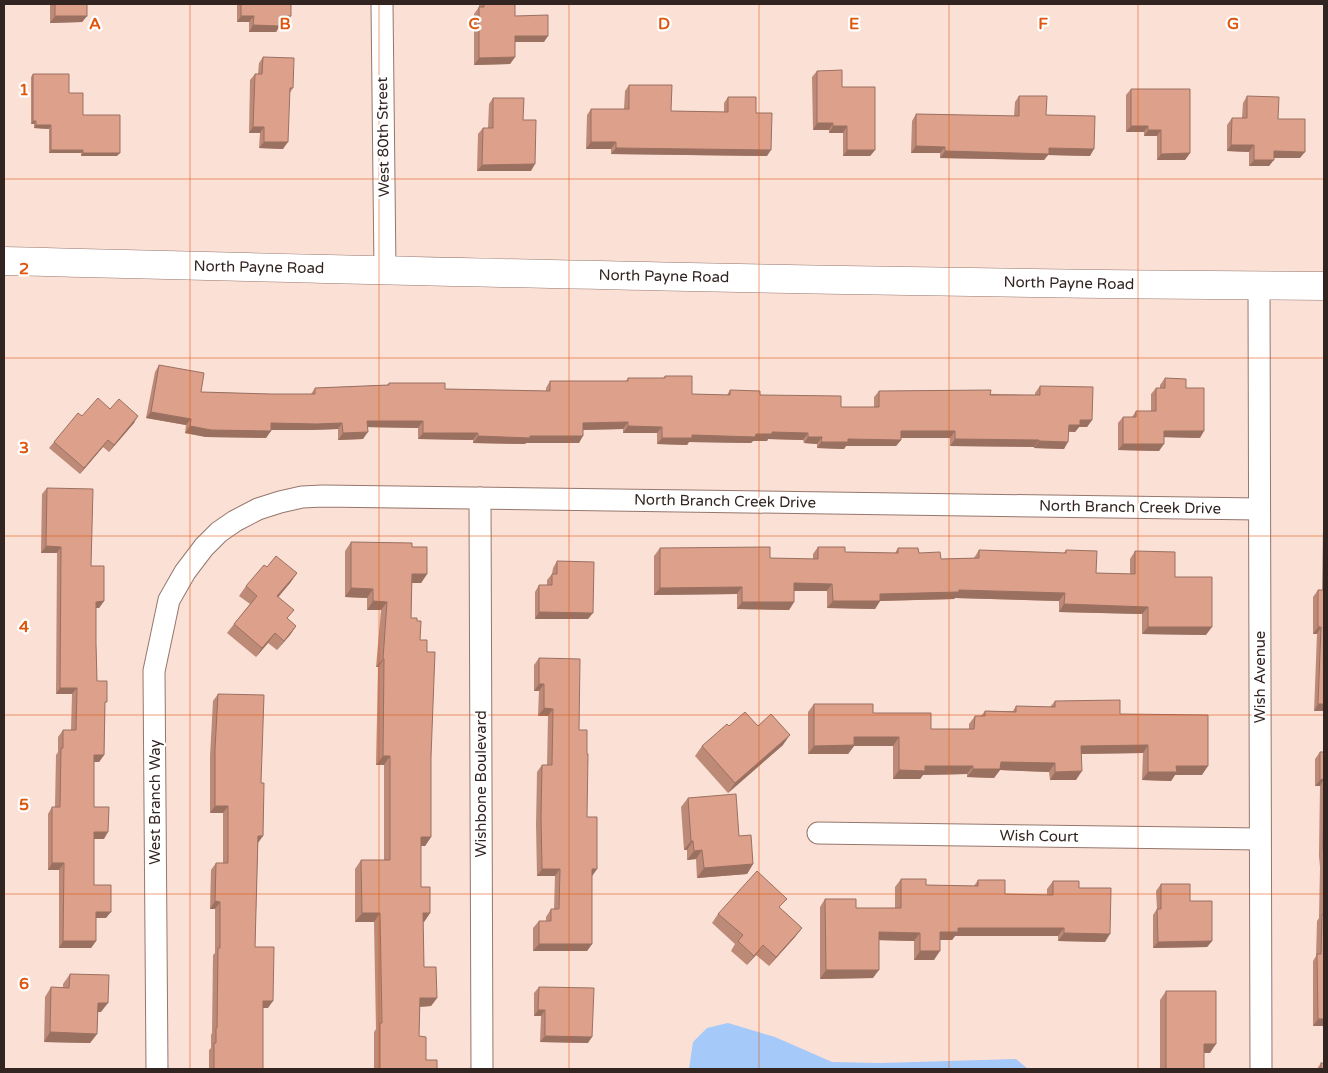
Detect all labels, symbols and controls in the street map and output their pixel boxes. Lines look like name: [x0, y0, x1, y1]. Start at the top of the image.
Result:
text: A: [89, 14, 101, 34]
text: B: [279, 14, 291, 34]
text: C: [468, 14, 480, 34]
text: D: [658, 14, 670, 34]
text: E: [849, 14, 859, 34]
text: F: [1038, 14, 1048, 34]
text: G: [1227, 14, 1239, 34]
street label: West 80th Street: [373, 76, 393, 197]
text: 1: [19, 80, 29, 100]
street label: North Payne Road: [193, 257, 325, 277]
text: 2: [19, 259, 29, 279]
street label: North Payne Road: [598, 266, 730, 286]
street label: North Payne Road: [1003, 273, 1135, 293]
text: 3: [19, 438, 29, 458]
street label: North Branch Creek Drive: [634, 490, 816, 512]
street label: North Branch Creek Drive: [1039, 496, 1221, 518]
text: 4: [19, 617, 29, 637]
street label: Wish Avenue: [1251, 631, 1269, 723]
street label: Wishbone Boulevard: [472, 710, 490, 858]
street label: West Branch Way: [146, 739, 164, 865]
text: 5: [19, 795, 29, 815]
street label: Wish Court: [999, 826, 1079, 846]
text: 6: [19, 974, 29, 994]

